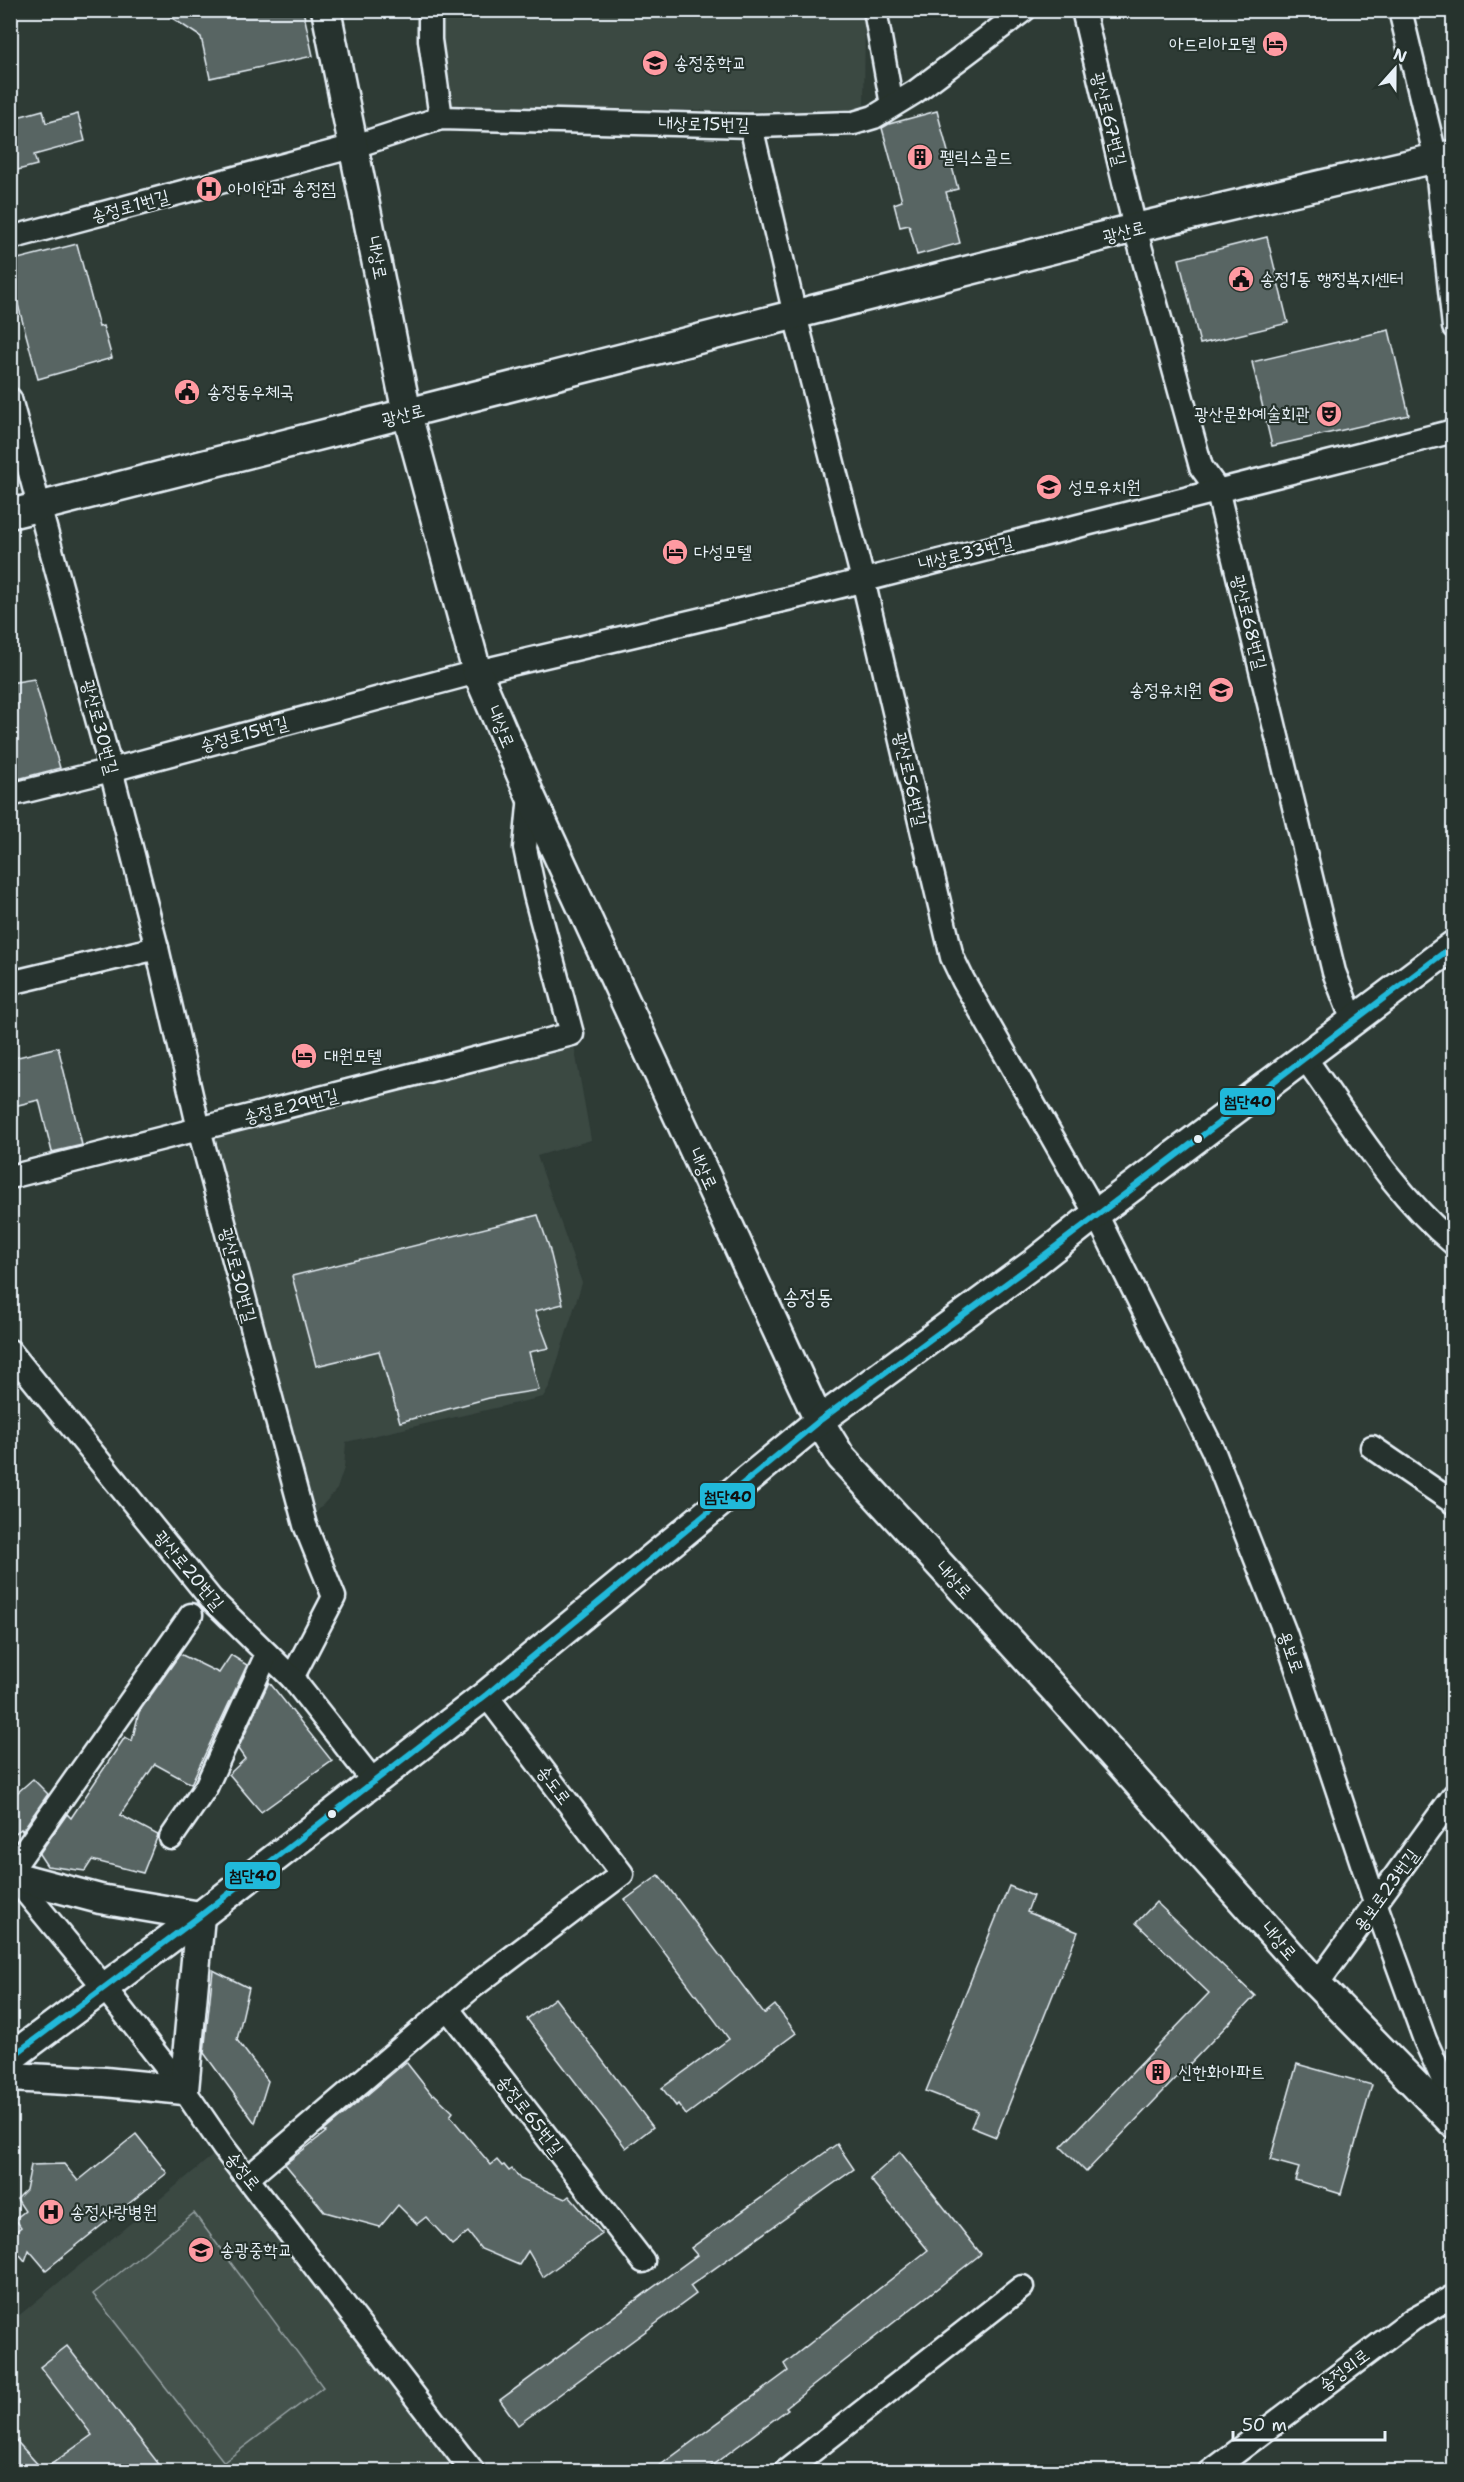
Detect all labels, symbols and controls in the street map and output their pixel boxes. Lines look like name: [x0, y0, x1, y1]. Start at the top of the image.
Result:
hotel icon: 아드리아모텔: [1260, 29, 1290, 59]
place label: 아드리아모텔: [1169, 32, 1256, 56]
north arrow: [1365, 39, 1425, 99]
text: N: [1391, 43, 1410, 68]
school or university icon: 송정중학교: [640, 48, 670, 78]
place label: 송정중학교: [674, 51, 746, 75]
street label: 광산로67번길: [1086, 70, 1132, 169]
street label: 내상로15번길: [658, 111, 750, 137]
building icon: 펠릭스골드: [905, 142, 935, 172]
place label: 펠릭스골드: [940, 145, 1012, 169]
hospital icon: 아이안과 송정점: [194, 174, 224, 204]
place label: 아이안과 송정점: [228, 177, 336, 201]
street label: 송정로1번길: [88, 184, 172, 228]
street label: 광산로: [1100, 215, 1148, 249]
street label: 내상로: [361, 234, 393, 282]
public building icon: 송정1동 행정복지센터: [1226, 264, 1256, 294]
place label: 송정1동 행정복지센터: [1260, 267, 1404, 291]
public building icon: 송정동우체국: [172, 377, 202, 407]
place label: 송정동우체국: [207, 380, 294, 404]
street label: 광산로: [379, 398, 427, 432]
theatre icon: 광산문화예술회관: [1314, 399, 1344, 429]
place label: 광산문화예술회관: [1194, 402, 1310, 426]
school or university icon: 성모유치원: [1034, 472, 1064, 502]
place label: 성모유치원: [1068, 475, 1140, 499]
street label: 내상로33번길: [916, 530, 1016, 576]
hotel icon: 다성모텔: [660, 537, 690, 567]
place label: 다성모텔: [694, 540, 752, 564]
street label: 광산로68번길: [1226, 572, 1272, 672]
school or university icon: 송정유치원: [1206, 675, 1236, 705]
street label: 광산로30번길: [76, 677, 124, 778]
place label: 송정유치원: [1130, 678, 1202, 702]
street label: 내상로: [481, 702, 521, 752]
street label: 송정로15번길: [197, 711, 291, 757]
street label: 광산로56번길: [888, 730, 933, 829]
hotel icon: 대원모텔: [289, 1041, 319, 1071]
place label: 대원모텔: [324, 1044, 382, 1068]
street label: 송정로29번길: [241, 1083, 341, 1129]
line badge: 첨단40: [1219, 1087, 1276, 1116]
text: 첨단40: [1224, 1091, 1272, 1112]
unlabelled marker: [1192, 1133, 1204, 1145]
street label: 내상로: [683, 1144, 723, 1194]
street label: 광산로30번길: [214, 1225, 262, 1326]
district label: 송정동: [783, 1283, 833, 1311]
line badge: 첨단40: [699, 1482, 756, 1510]
text: 첨단40: [704, 1486, 752, 1507]
street label: 광산로20번길: [149, 1525, 230, 1615]
street label: 내상로: [930, 1556, 978, 1604]
street label: 용보로: [1273, 1628, 1309, 1676]
street label: 송도로: [531, 1760, 577, 1810]
unlabelled marker: [326, 1808, 338, 1820]
street label: 용보로23번길: [1348, 1843, 1424, 1936]
line badge: 첨단40: [224, 1861, 281, 1890]
text: 첨단40: [229, 1865, 277, 1886]
street label: 내상로: [1256, 1917, 1302, 1965]
building icon: 신한화아파트: [1143, 2057, 1173, 2087]
place label: 신한화아파트: [1178, 2060, 1265, 2084]
street label: 송정로65번길: [491, 2070, 569, 2160]
street label: 송정로: [220, 2147, 266, 2195]
hospital icon: 송정사랑병원: [36, 2197, 66, 2227]
place label: 송정사랑병원: [70, 2200, 157, 2224]
school or university icon: 송광중학교: [186, 2235, 216, 2265]
place label: 송광중학교: [220, 2238, 292, 2262]
street label: 송정외로: [1314, 2343, 1374, 2397]
scale bar: [1233, 2404, 1384, 2442]
text: 50 m: [1242, 2413, 1287, 2437]

